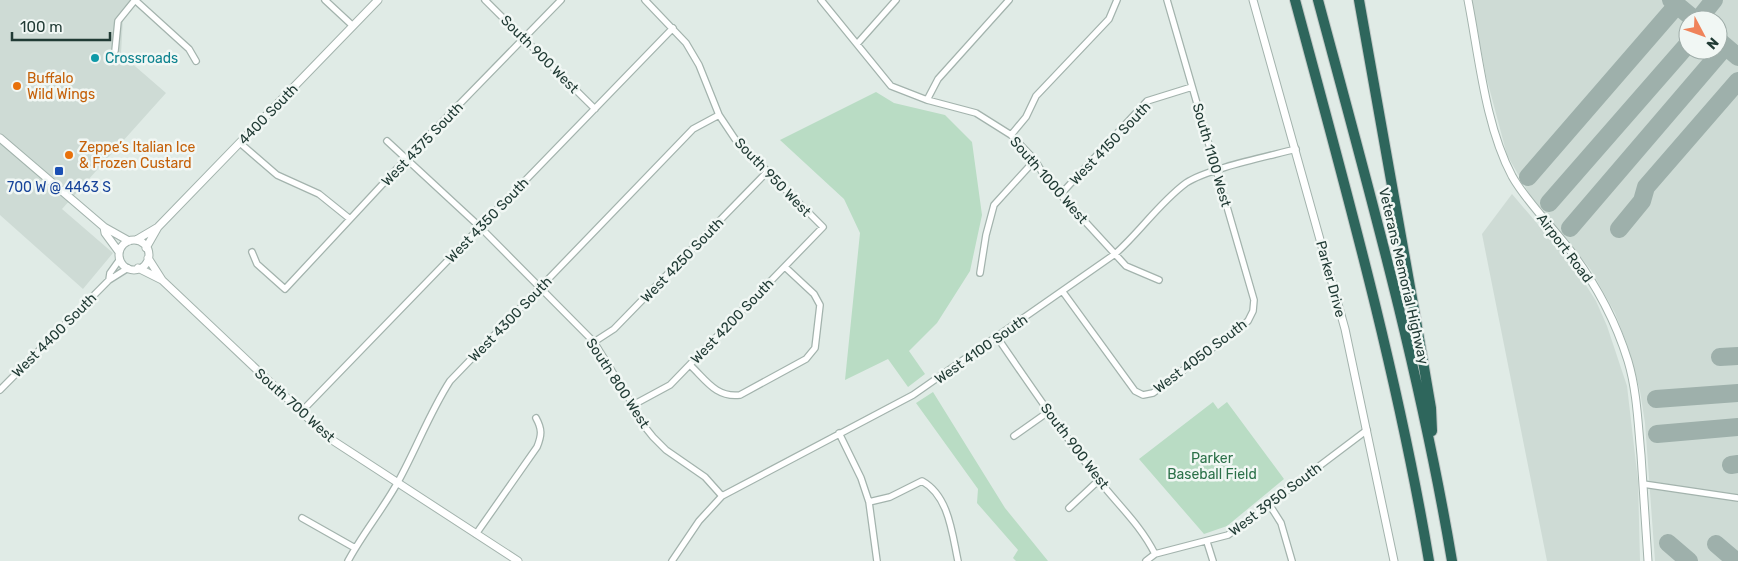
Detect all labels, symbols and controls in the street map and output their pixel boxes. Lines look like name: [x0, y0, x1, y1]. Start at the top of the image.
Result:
scale bar: [12, 10, 110, 42]
north arrow: [1678, 10, 1728, 60]
street label: South 900 West: [497, 12, 583, 97]
text: 100 m: [20, 18, 62, 36]
text: N: [1703, 34, 1722, 53]
place label: Crossroads: [105, 50, 178, 67]
marker: Crossroads: [89, 52, 101, 64]
place label: Buffalo Wild Wings: [27, 70, 95, 103]
marker: Buffalo Wild Wings: [11, 80, 23, 92]
street label: 4400 South: [235, 80, 301, 148]
street label: West 4150 South: [1066, 98, 1154, 188]
street label: West 4375 South: [378, 99, 467, 190]
street label: South 1100 West: [1189, 101, 1235, 209]
street label: South 1000 West: [1006, 133, 1091, 228]
street label: South 950 West: [731, 135, 815, 221]
place label: Zeppe’s Italian Ice & Frozen Custard: [79, 139, 195, 172]
marker: Zeppe’s Italian Ice & Frozen Custard: [63, 149, 75, 161]
marker: 700 W @ 4463 S: [53, 165, 65, 177]
street label: West 4350 South: [442, 174, 532, 266]
place label: 700 W @ 4463 S: [7, 179, 111, 196]
street label: Veterans Memorial Highway: [1375, 186, 1432, 366]
street label: Airport Road: [1533, 210, 1596, 286]
street label: West 4250 South: [638, 214, 727, 306]
street label: Parker Drive: [1312, 239, 1349, 320]
street label: West 4300 South: [465, 273, 555, 366]
street label: West 4200 South: [687, 275, 777, 368]
street label: West 4400 South: [9, 290, 100, 381]
street label: West 4100 South: [932, 311, 1031, 388]
street label: West 4050 South: [1150, 316, 1250, 397]
street label: South 800 West: [582, 335, 653, 432]
street label: South 700 West: [251, 365, 339, 446]
street label: South 900 West: [1037, 400, 1113, 493]
park label: Parker Baseball Field: [1167, 450, 1257, 483]
street label: West 3950 South: [1226, 459, 1325, 540]

